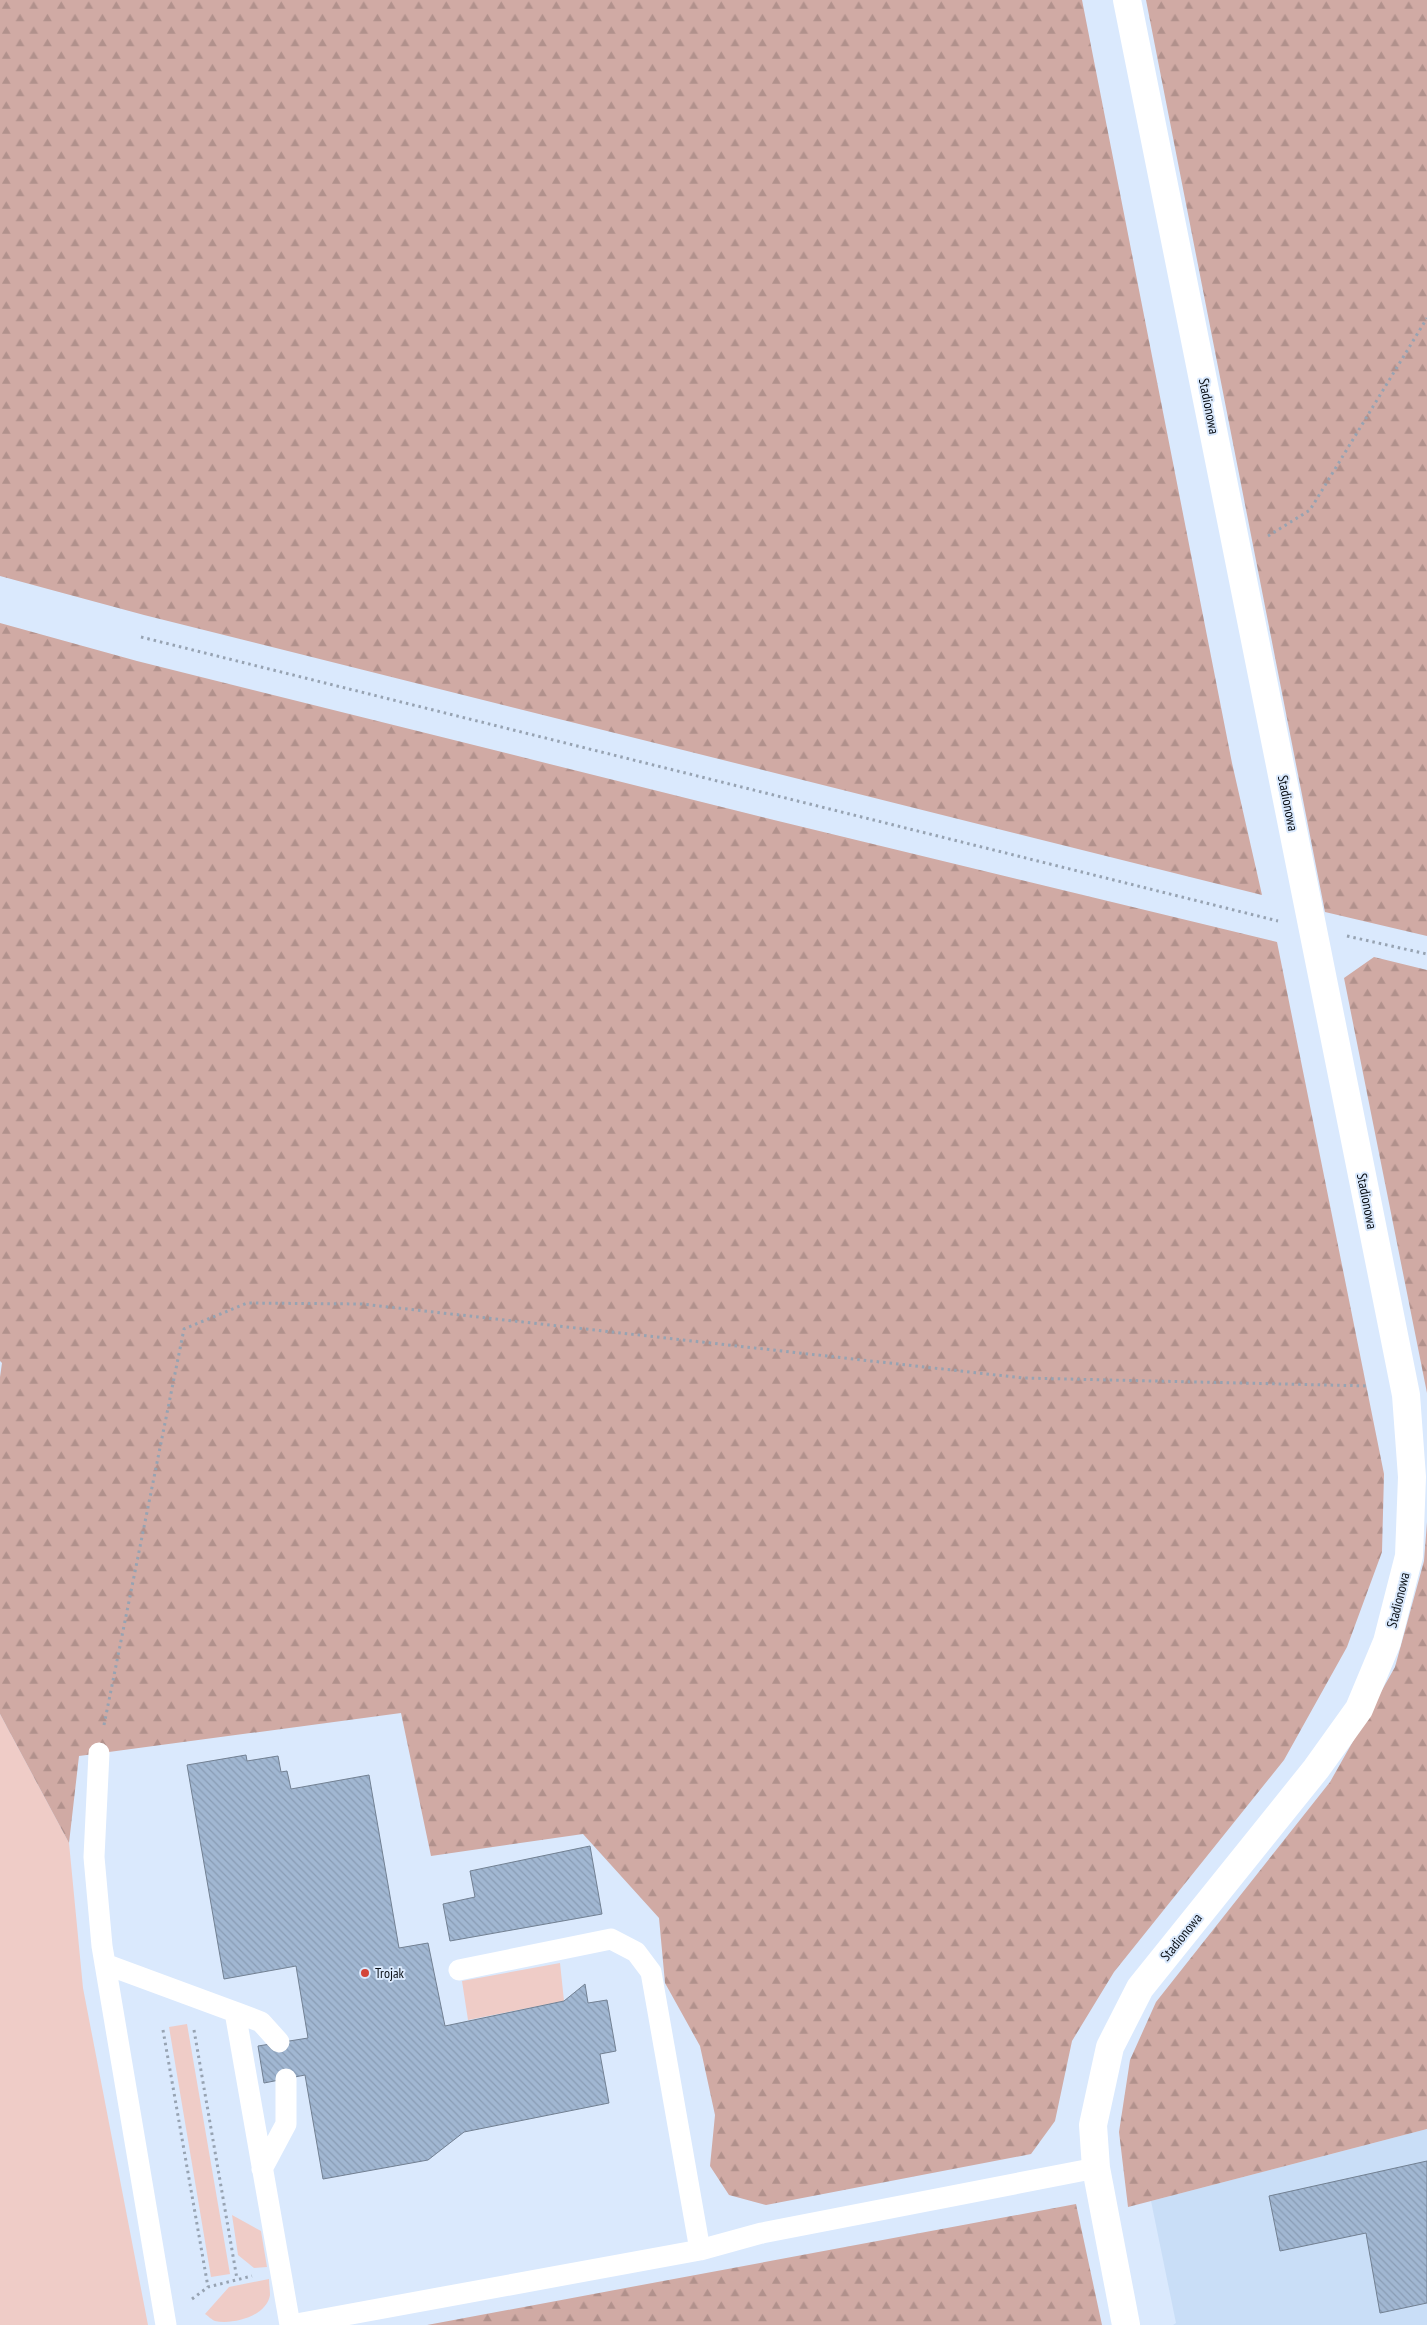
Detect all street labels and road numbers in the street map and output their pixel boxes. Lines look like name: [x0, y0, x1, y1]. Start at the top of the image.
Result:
street label: Stadionowa: [1195, 377, 1223, 435]
street label: Stadionowa: [1274, 774, 1302, 832]
street label: Stadionowa: [1353, 1172, 1381, 1230]
street label: Stadionowa: [1382, 1570, 1414, 1630]
street label: Stadionowa: [1156, 1909, 1206, 1965]

